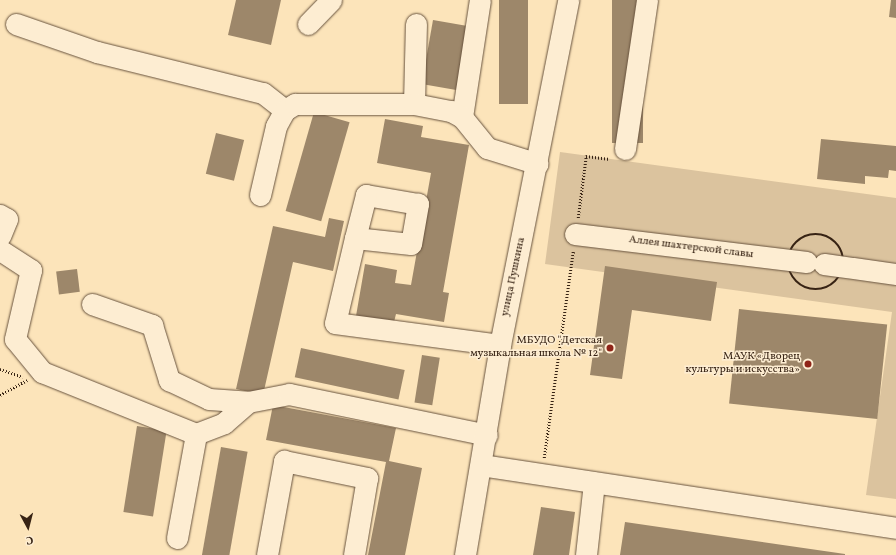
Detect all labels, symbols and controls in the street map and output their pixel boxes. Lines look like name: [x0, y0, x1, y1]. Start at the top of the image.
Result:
street label: Аллея шахтерской славы: [628, 234, 754, 262]
street label: улица Пушкина: [499, 236, 529, 318]
place label: МБУДО "Детская музыкальная школа № 12": [470, 335, 602, 361]
marker: МБУДО "Детская музыкальная школа № 12": [605, 343, 615, 353]
place label: МАУК «Дворец культуры и искусства»: [685, 351, 800, 377]
marker: МАУК «Дворец культуры и искусства»: [803, 359, 813, 369]
north arrow: [8, 507, 48, 547]
text: С: [25, 532, 34, 547]

